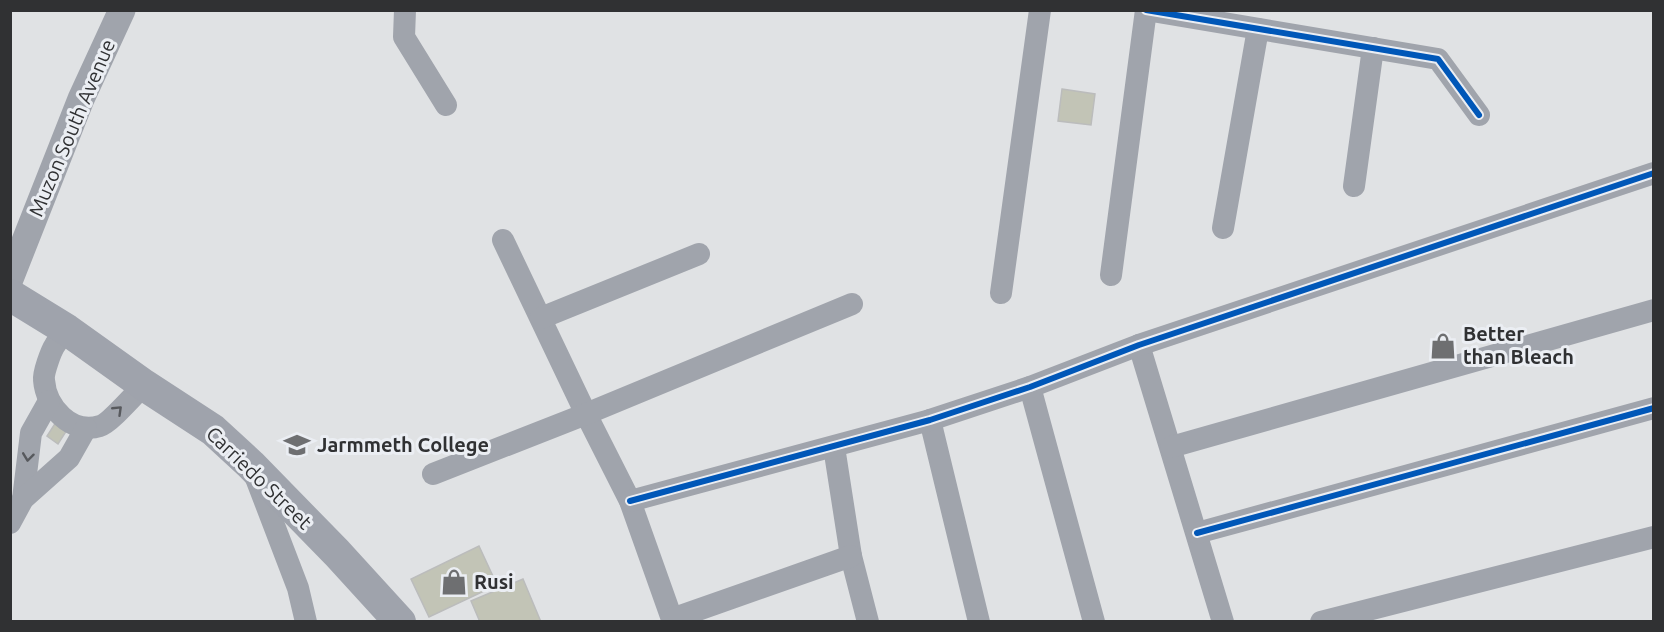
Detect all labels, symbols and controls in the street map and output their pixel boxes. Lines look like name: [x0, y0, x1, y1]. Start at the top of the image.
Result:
street label: Muzon South Avenue: [24, 36, 119, 220]
place label: Better than Bleach: [1463, 322, 1574, 368]
shop icon: Better than Bleach: [1428, 331, 1458, 361]
one-way arrow: [111, 407, 122, 418]
street label: Carriedo Street: [202, 422, 317, 534]
school or university icon: Jarmmeth College: [282, 430, 312, 460]
place label: Jarmmeth College: [317, 433, 489, 456]
one-way arrow: [22, 452, 35, 461]
shop icon: Rusi: [439, 567, 469, 597]
place label: Rusi: [474, 570, 514, 593]

